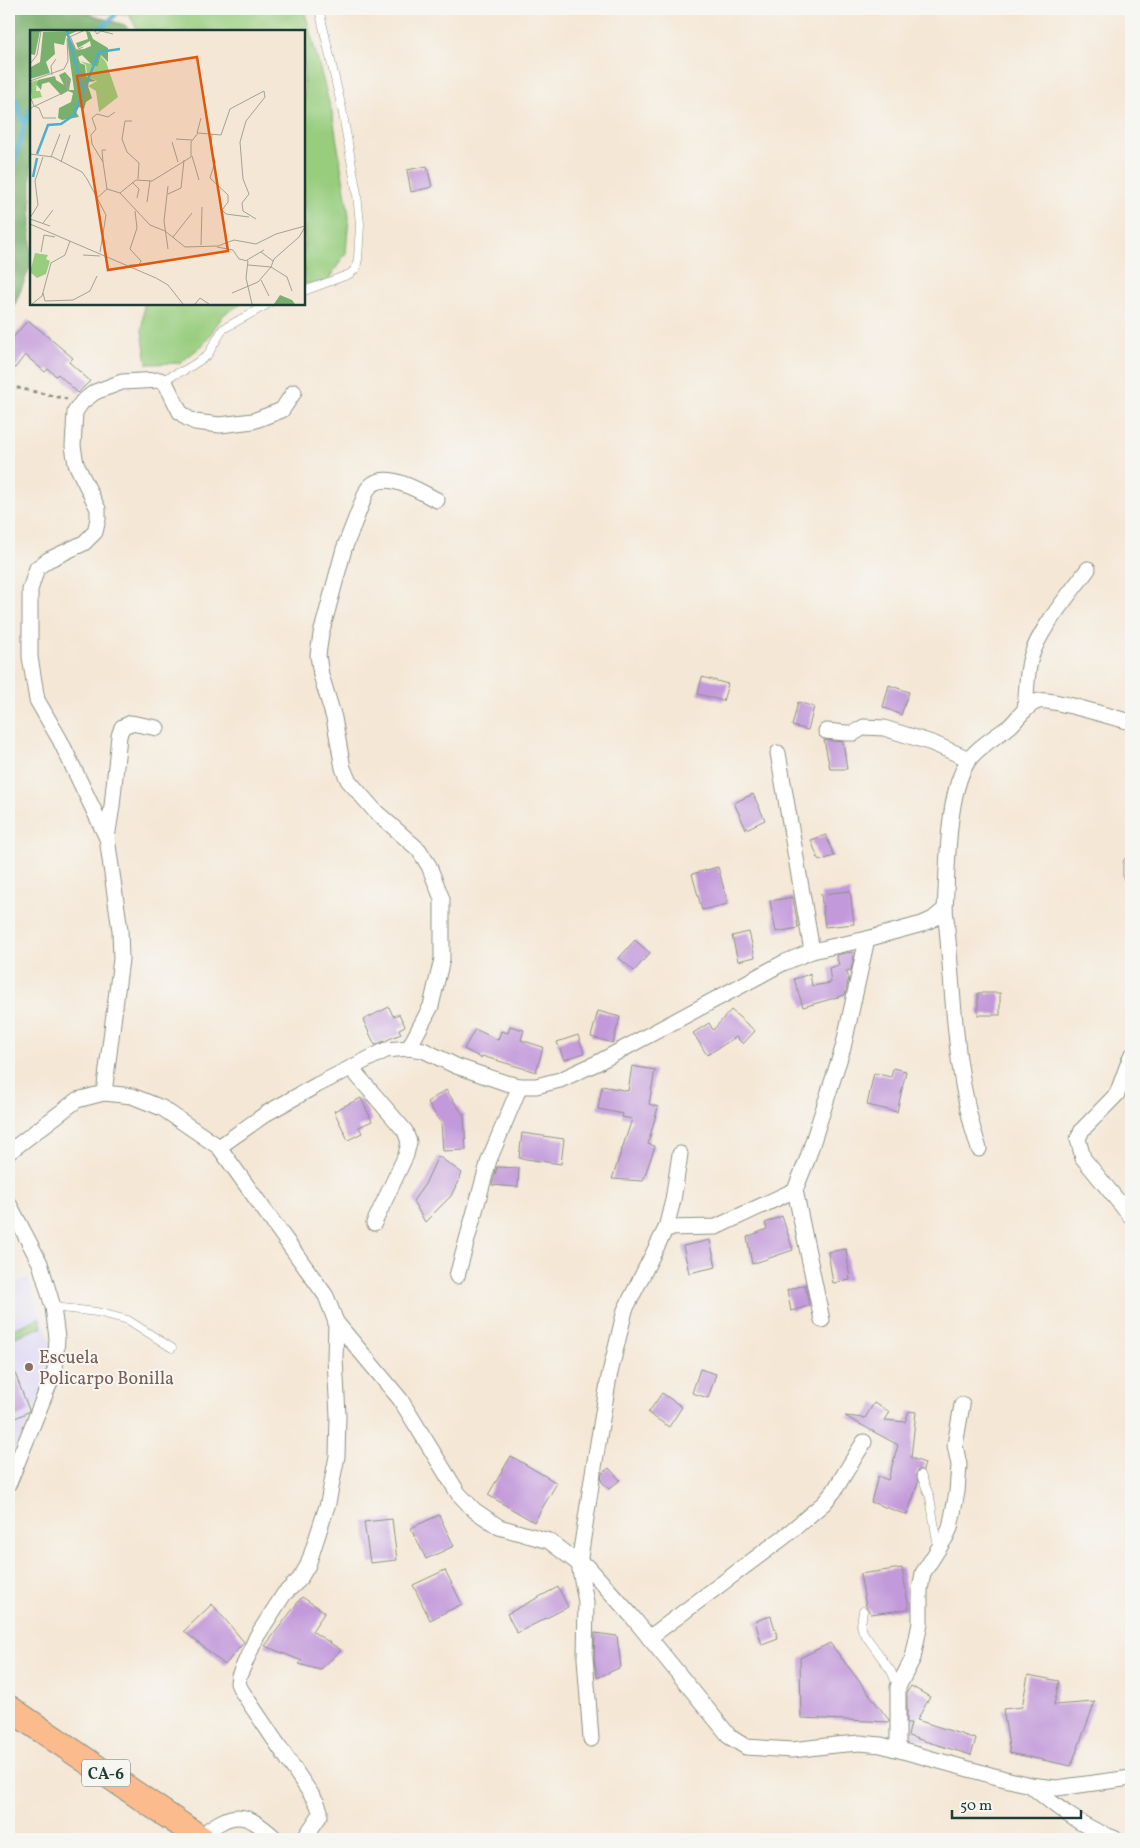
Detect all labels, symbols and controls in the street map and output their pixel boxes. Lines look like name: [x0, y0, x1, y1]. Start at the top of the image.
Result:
inset map: [30, 30, 305, 305]
place label: Escuela Policarpo Bonilla: [39, 1346, 174, 1392]
marker: Escuela Policarpo Bonilla: [23, 1361, 35, 1373]
road number: CA-6: [82, 1760, 130, 1786]
scale bar: [952, 1788, 1081, 1820]
text: 50 m: [960, 1796, 992, 1817]

